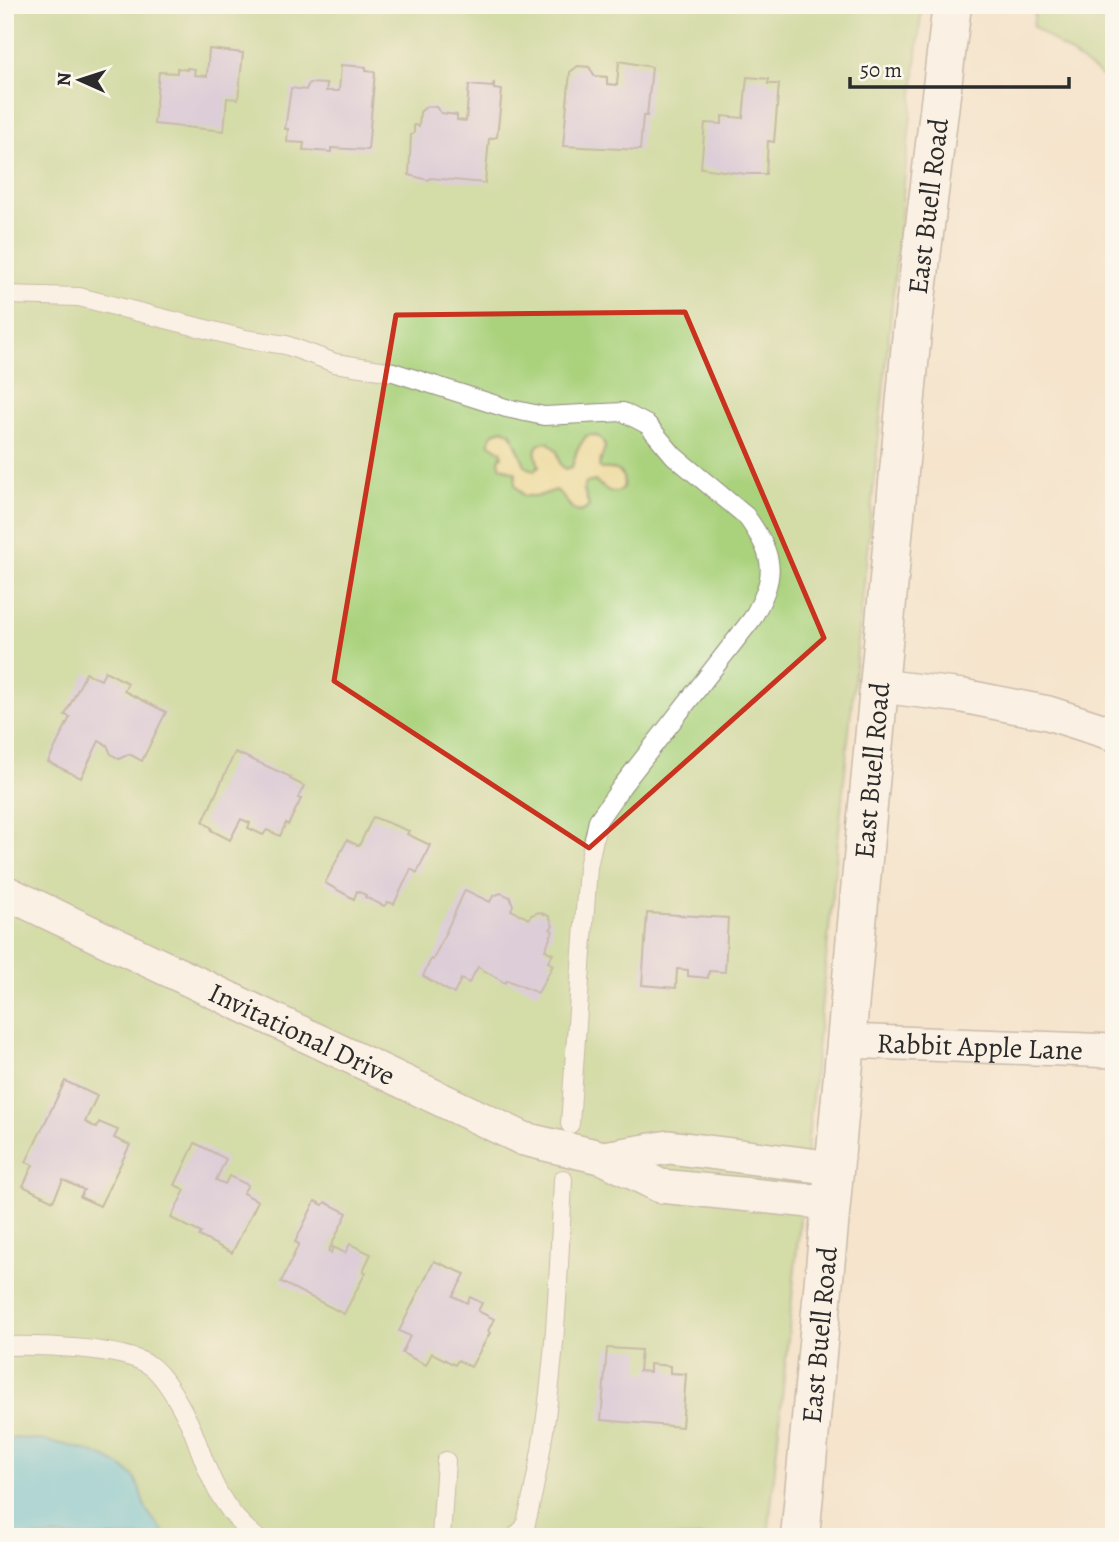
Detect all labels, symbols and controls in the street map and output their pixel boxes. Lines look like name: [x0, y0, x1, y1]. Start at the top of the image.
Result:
north arrow: [46, 46, 116, 116]
scale bar: [850, 46, 1068, 90]
text: 50 m: [860, 56, 902, 84]
text: N: [51, 71, 77, 87]
street label: East Buell Road: [899, 115, 958, 296]
street label: East Buell Road: [845, 680, 899, 860]
street label: Invitational Drive: [202, 974, 401, 1095]
street label: Rabbit Apple Lane: [876, 1024, 1084, 1070]
street label: East Buell Road: [793, 1244, 847, 1425]

